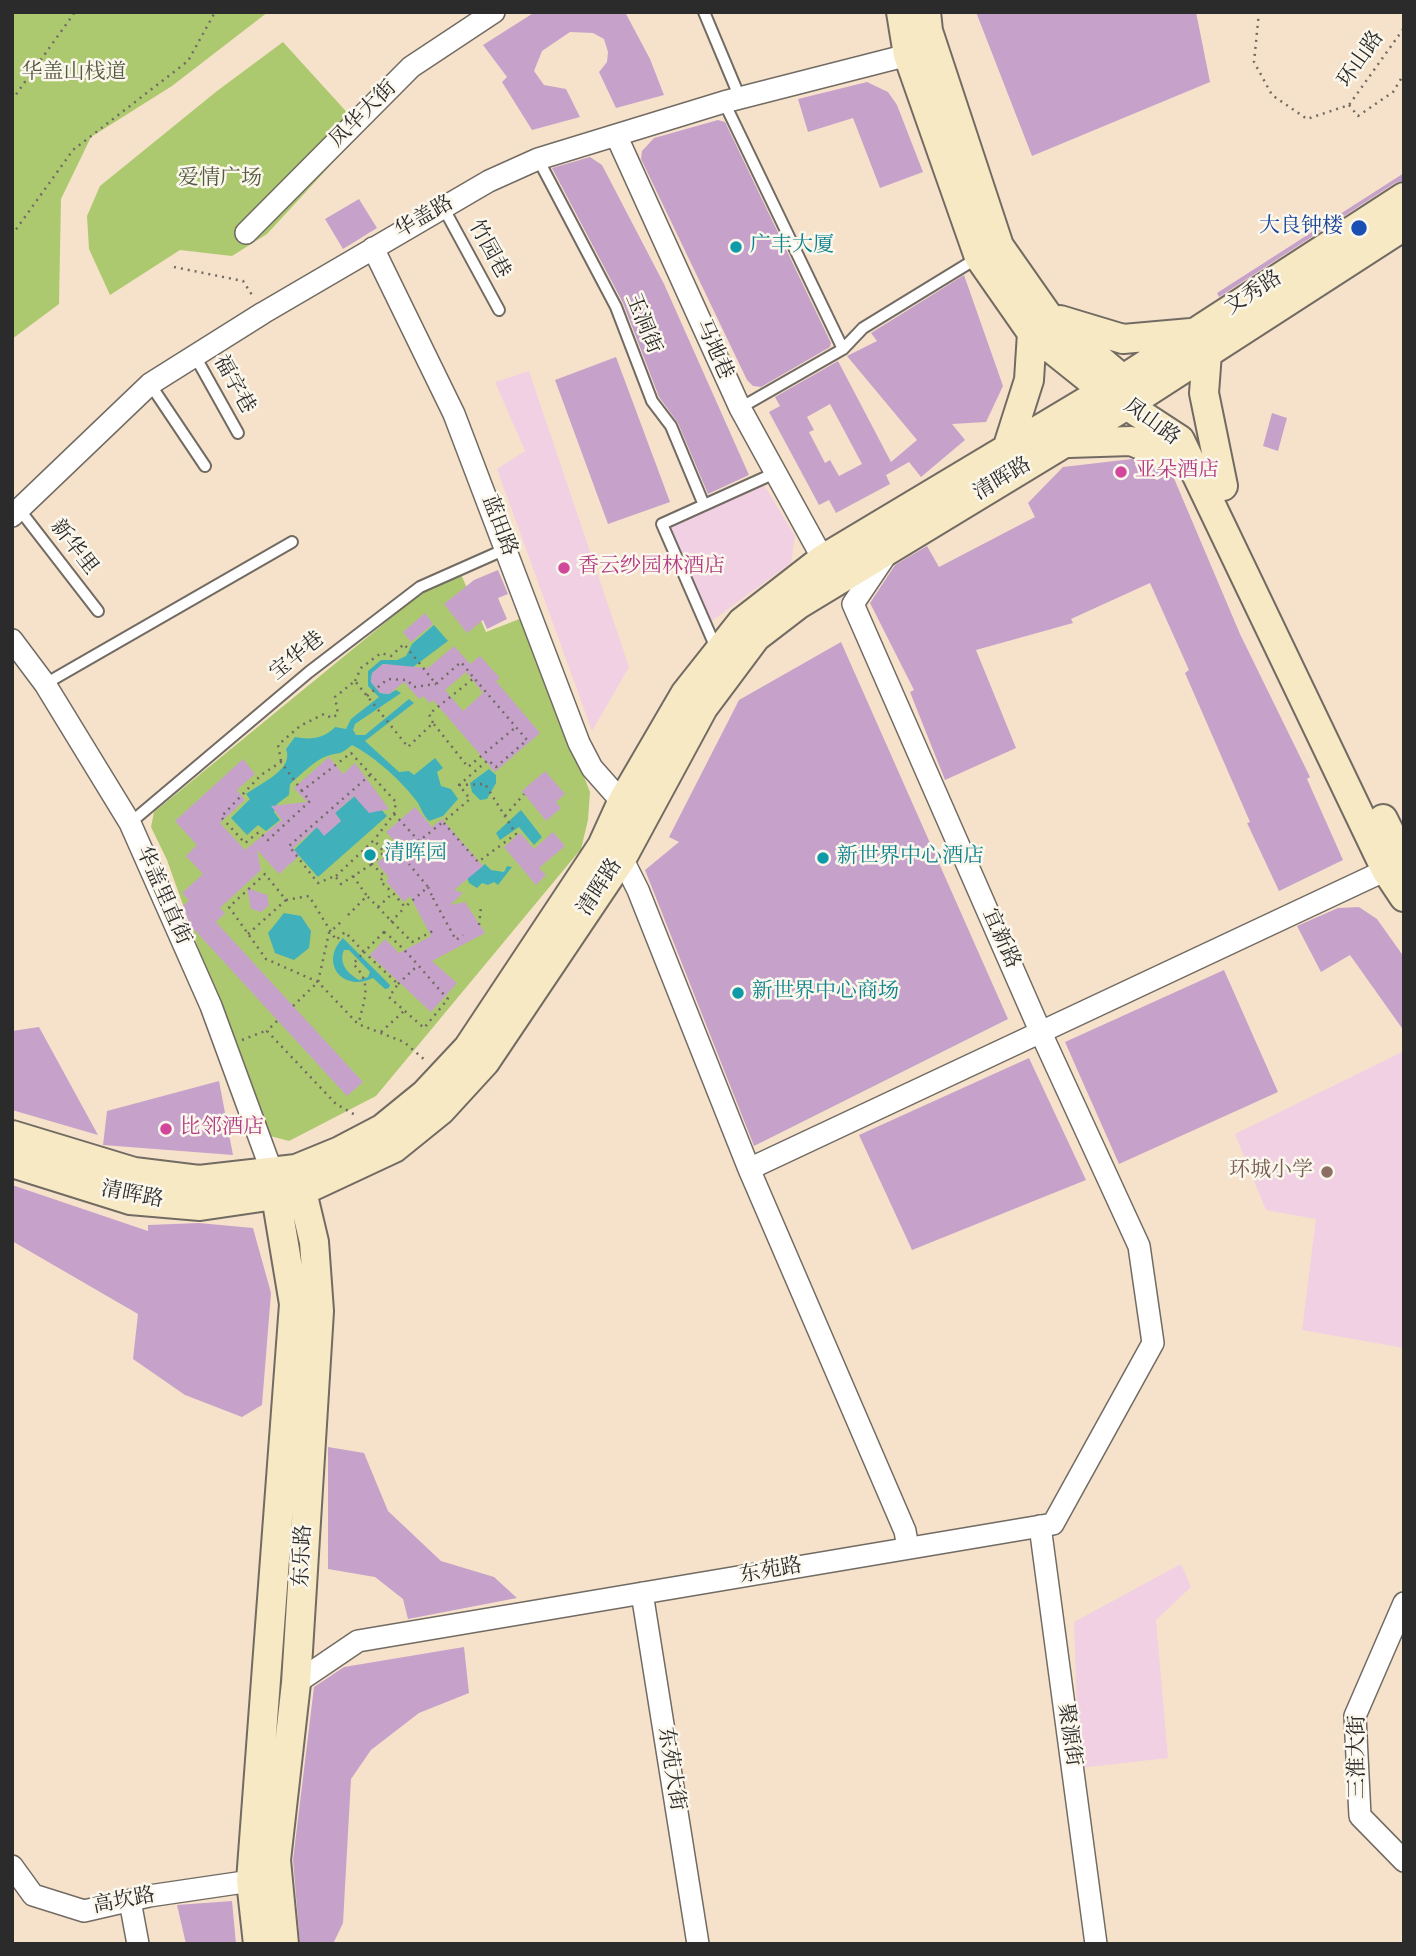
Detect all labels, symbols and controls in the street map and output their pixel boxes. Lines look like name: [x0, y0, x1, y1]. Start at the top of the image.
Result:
street label: 环山路: [1334, 27, 1390, 93]
park label: 华盖山栈道: [22, 61, 126, 87]
street label: 凤华大街: [325, 76, 403, 154]
park label: 爱情广场: [178, 167, 262, 193]
street label: 华盖路: [391, 191, 459, 245]
place label: 大良钟楼: [1259, 215, 1343, 241]
street label: 竹园巷: [462, 216, 514, 284]
marker: 大良钟楼: [1349, 218, 1369, 238]
place label: 广丰大厦: [750, 234, 834, 260]
marker: 广丰大厦: [728, 239, 744, 255]
street label: 文秀路: [1221, 266, 1287, 322]
street label: 玉洞街: [619, 290, 665, 358]
street label: 马地巷: [689, 316, 737, 384]
street label: 福字巷: [207, 351, 259, 419]
street label: 凤山路: [1118, 394, 1184, 452]
street label: 清晖路: [970, 453, 1036, 507]
place label: 亚朵酒店: [1135, 459, 1219, 485]
marker: 亚朵酒店: [1113, 464, 1129, 480]
street label: 蓝田路: [475, 492, 521, 560]
street label: 新华里: [44, 515, 102, 581]
place label: 香云纱园林酒店: [578, 555, 725, 581]
marker: 香云纱园林酒店: [556, 560, 572, 576]
street label: 宝华巷: [266, 627, 330, 687]
place label: 清晖园: [384, 842, 447, 868]
street label: 华盖里直街: [129, 843, 195, 949]
place label: 新世界中心酒店: [837, 845, 984, 871]
marker: 清晖园: [362, 847, 378, 863]
marker: 新世界中心酒店: [815, 850, 831, 866]
street label: 清晖路: [573, 855, 629, 921]
street label: 宜新路: [976, 905, 1024, 973]
place label: 新世界中心商场: [752, 980, 899, 1006]
marker: 新世界中心商场: [730, 985, 746, 1001]
place label: 比邻酒店: [180, 1116, 264, 1142]
marker: 比邻酒店: [158, 1121, 174, 1137]
place label: 环城小学: [1229, 1159, 1313, 1185]
marker: 环城小学: [1319, 1164, 1335, 1180]
street label: 清晖路: [99, 1178, 165, 1214]
street label: 东乐路: [290, 1524, 318, 1588]
street label: 东苑路: [738, 1554, 804, 1590]
street label: 聚源街: [1051, 1702, 1085, 1768]
street label: 三淮大街: [1346, 1715, 1372, 1799]
street label: 东苑大街: [651, 1726, 689, 1812]
street label: 高坎路: [91, 1884, 157, 1920]

